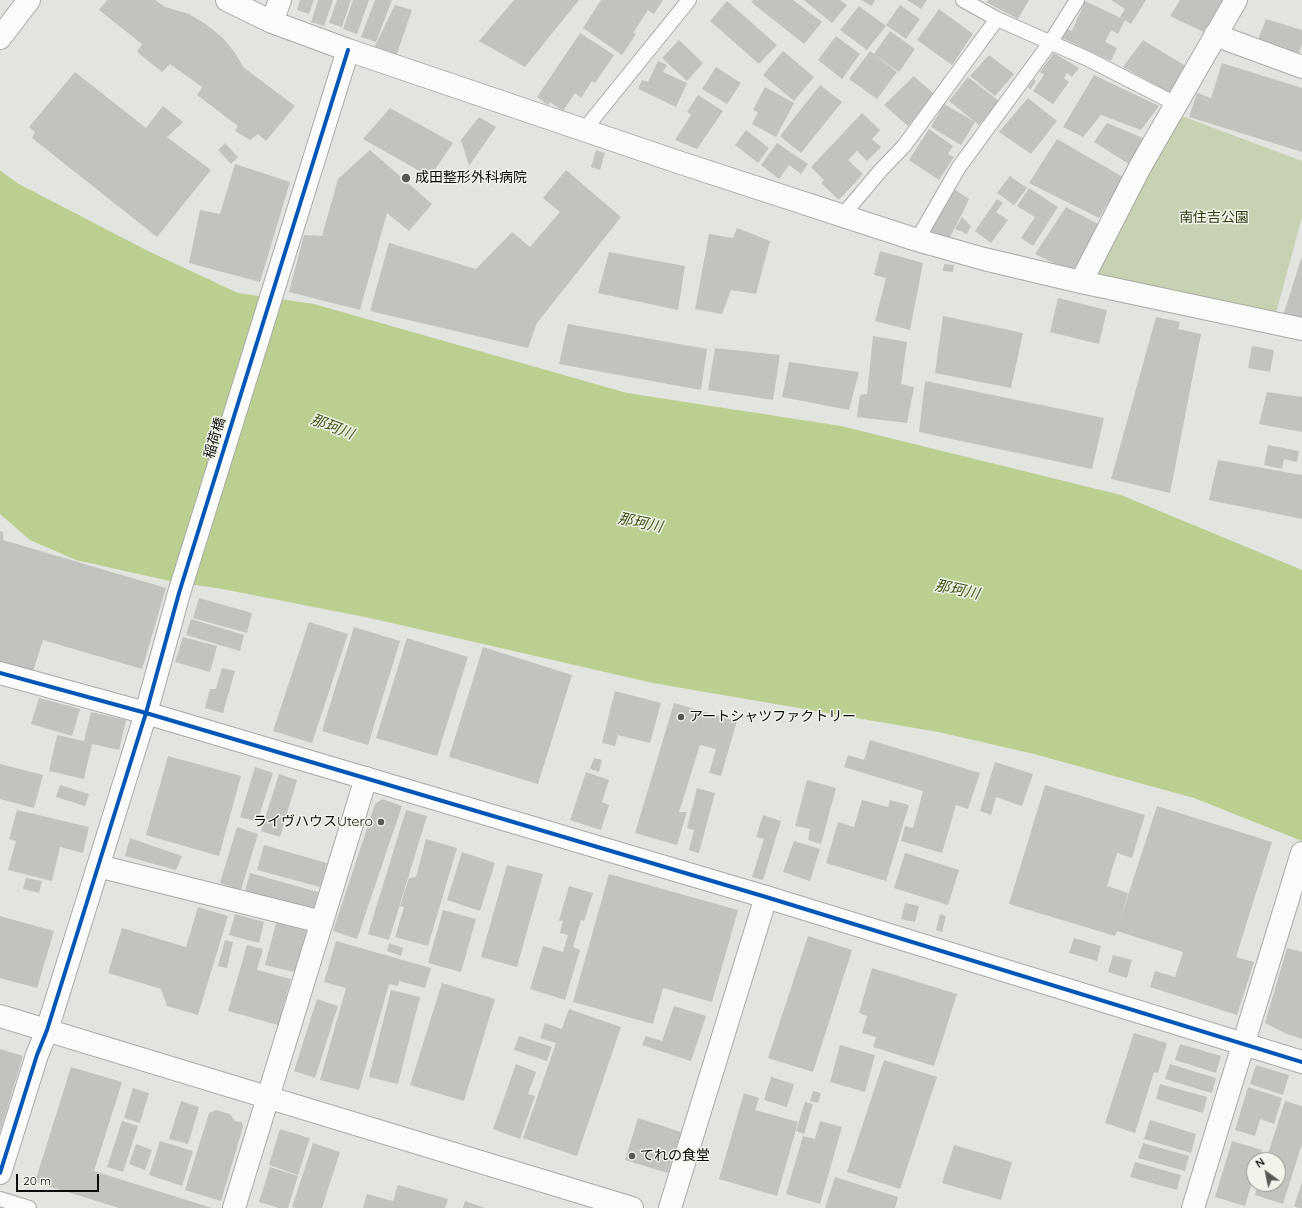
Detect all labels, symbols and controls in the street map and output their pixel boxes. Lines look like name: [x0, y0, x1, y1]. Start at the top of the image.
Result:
place label: 成田整形外科病院: [415, 170, 527, 186]
marker: 成田整形外科病院: [400, 172, 412, 184]
park label: 南住吉公園: [1179, 210, 1249, 226]
water label: 那珂川: [308, 411, 356, 443]
street label: 稲荷橋: [201, 415, 229, 461]
water label: 那珂川: [616, 510, 664, 536]
water label: 那珂川: [933, 577, 981, 603]
place label: アートシャツファクトリー: [689, 709, 856, 725]
marker: アートシャツファクトリー: [676, 712, 686, 722]
place label: ライヴハウスUtero: [253, 814, 373, 830]
marker: ライヴハウスUtero: [376, 817, 386, 827]
place label: てれの食堂: [640, 1148, 710, 1164]
marker: てれの食堂: [627, 1151, 637, 1161]
north arrow: [1246, 1152, 1286, 1192]
text: N: [1253, 1155, 1267, 1171]
scale bar: [18, 1166, 101, 1192]
text: 20 m: [23, 1173, 51, 1188]

